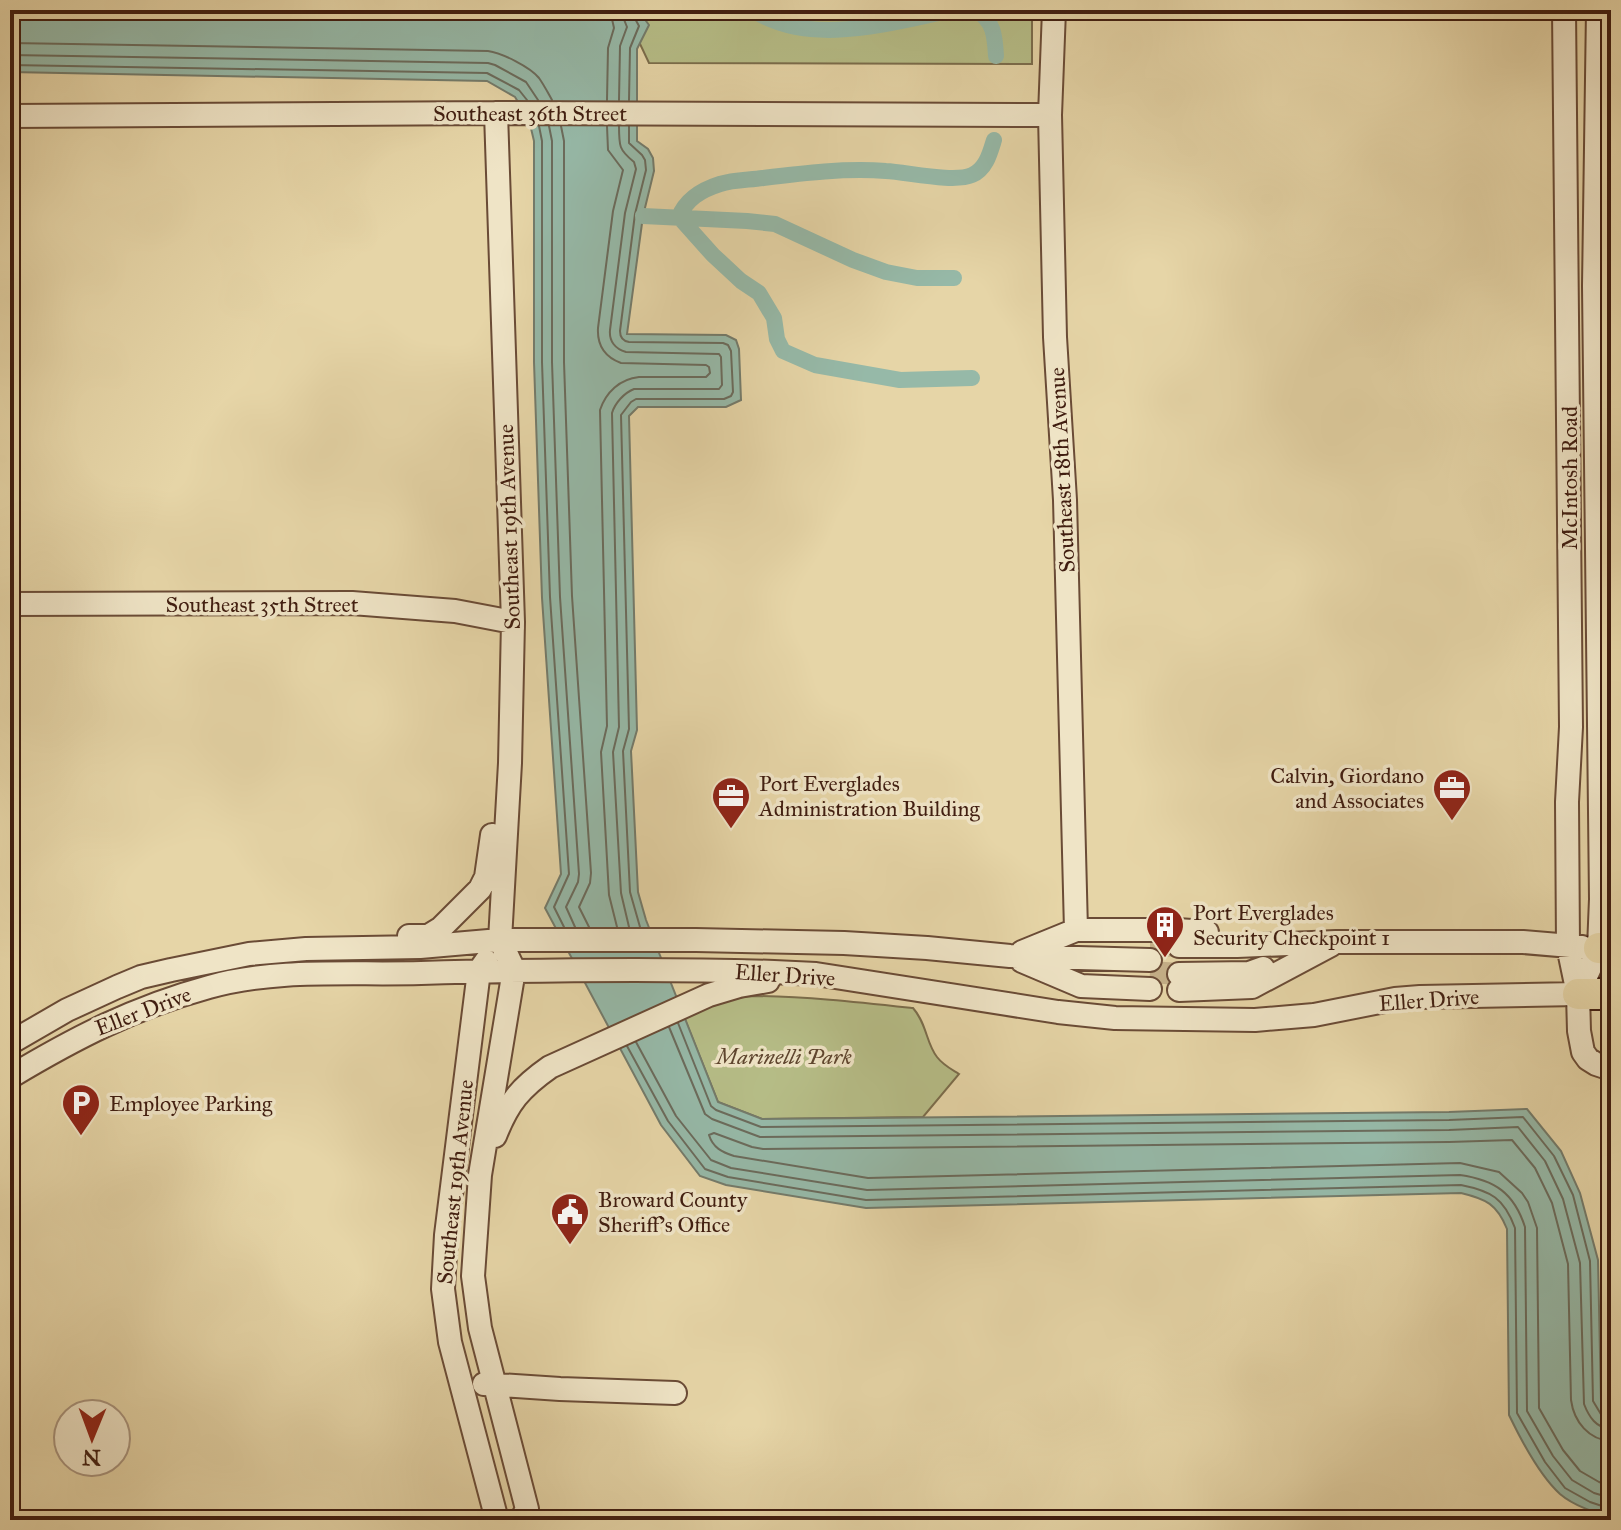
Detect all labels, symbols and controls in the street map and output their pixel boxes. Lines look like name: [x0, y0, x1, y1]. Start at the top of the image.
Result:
street label: Southeast 36th Street: [433, 100, 627, 127]
street label: Southeast 18th Avenue: [1043, 367, 1081, 573]
street label: McIntosh Road: [1556, 406, 1583, 550]
street label: Southeast 19th Avenue: [492, 424, 526, 630]
street label: Southeast 35th Street: [165, 591, 359, 618]
place label: Calvin, Giordano and Associates: [1270, 762, 1424, 814]
office icon: Calvin, Giordano and Associates: [1431, 767, 1473, 822]
place label: Port Everglades Administration Building: [758, 770, 980, 822]
office icon: Port Everglades Administration Building: [710, 775, 752, 830]
place label: Port Everglades Security Checkpoint 1: [1193, 899, 1390, 951]
building icon: Port Everglades Security Checkpoint 1: [1144, 904, 1186, 959]
street label: Eller Drive: [734, 958, 836, 992]
street label: Eller Drive: [91, 980, 195, 1042]
street label: Eller Drive: [1378, 983, 1480, 1017]
park label: Marinelli Park: [714, 1043, 852, 1070]
street label: Southeast 19th Avenue: [431, 1078, 479, 1286]
parking icon: Employee Parking: [60, 1082, 102, 1137]
place label: Employee Parking: [109, 1090, 273, 1117]
place label: Broward County Sheriff's Office: [598, 1186, 748, 1238]
public building icon: Broward County Sheriff's Office: [549, 1191, 591, 1246]
north arrow: [52, 1398, 132, 1478]
text: N: [82, 1444, 101, 1471]

